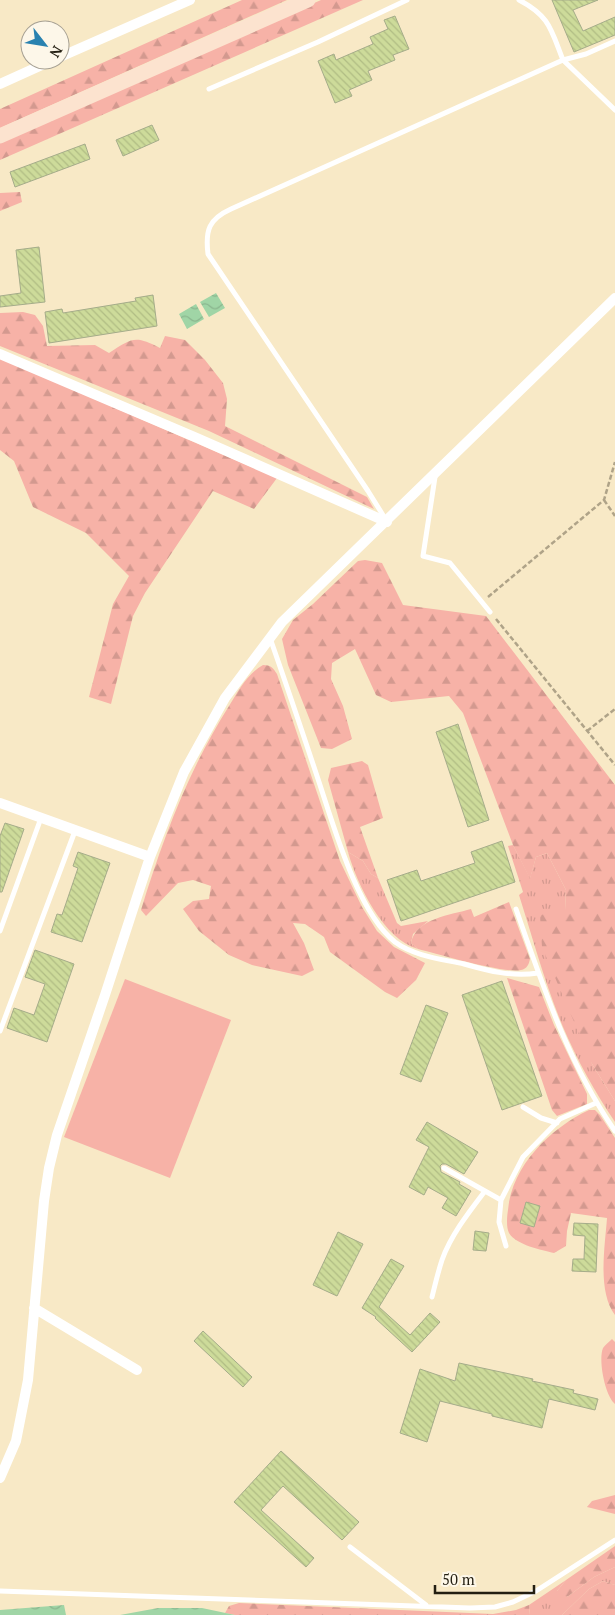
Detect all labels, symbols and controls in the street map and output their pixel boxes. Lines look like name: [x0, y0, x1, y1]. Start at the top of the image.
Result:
north arrow: [20, 20, 70, 70]
text: N: [45, 43, 67, 62]
scale bar: [435, 1562, 534, 1594]
text: 50 m: [442, 1569, 475, 1589]

